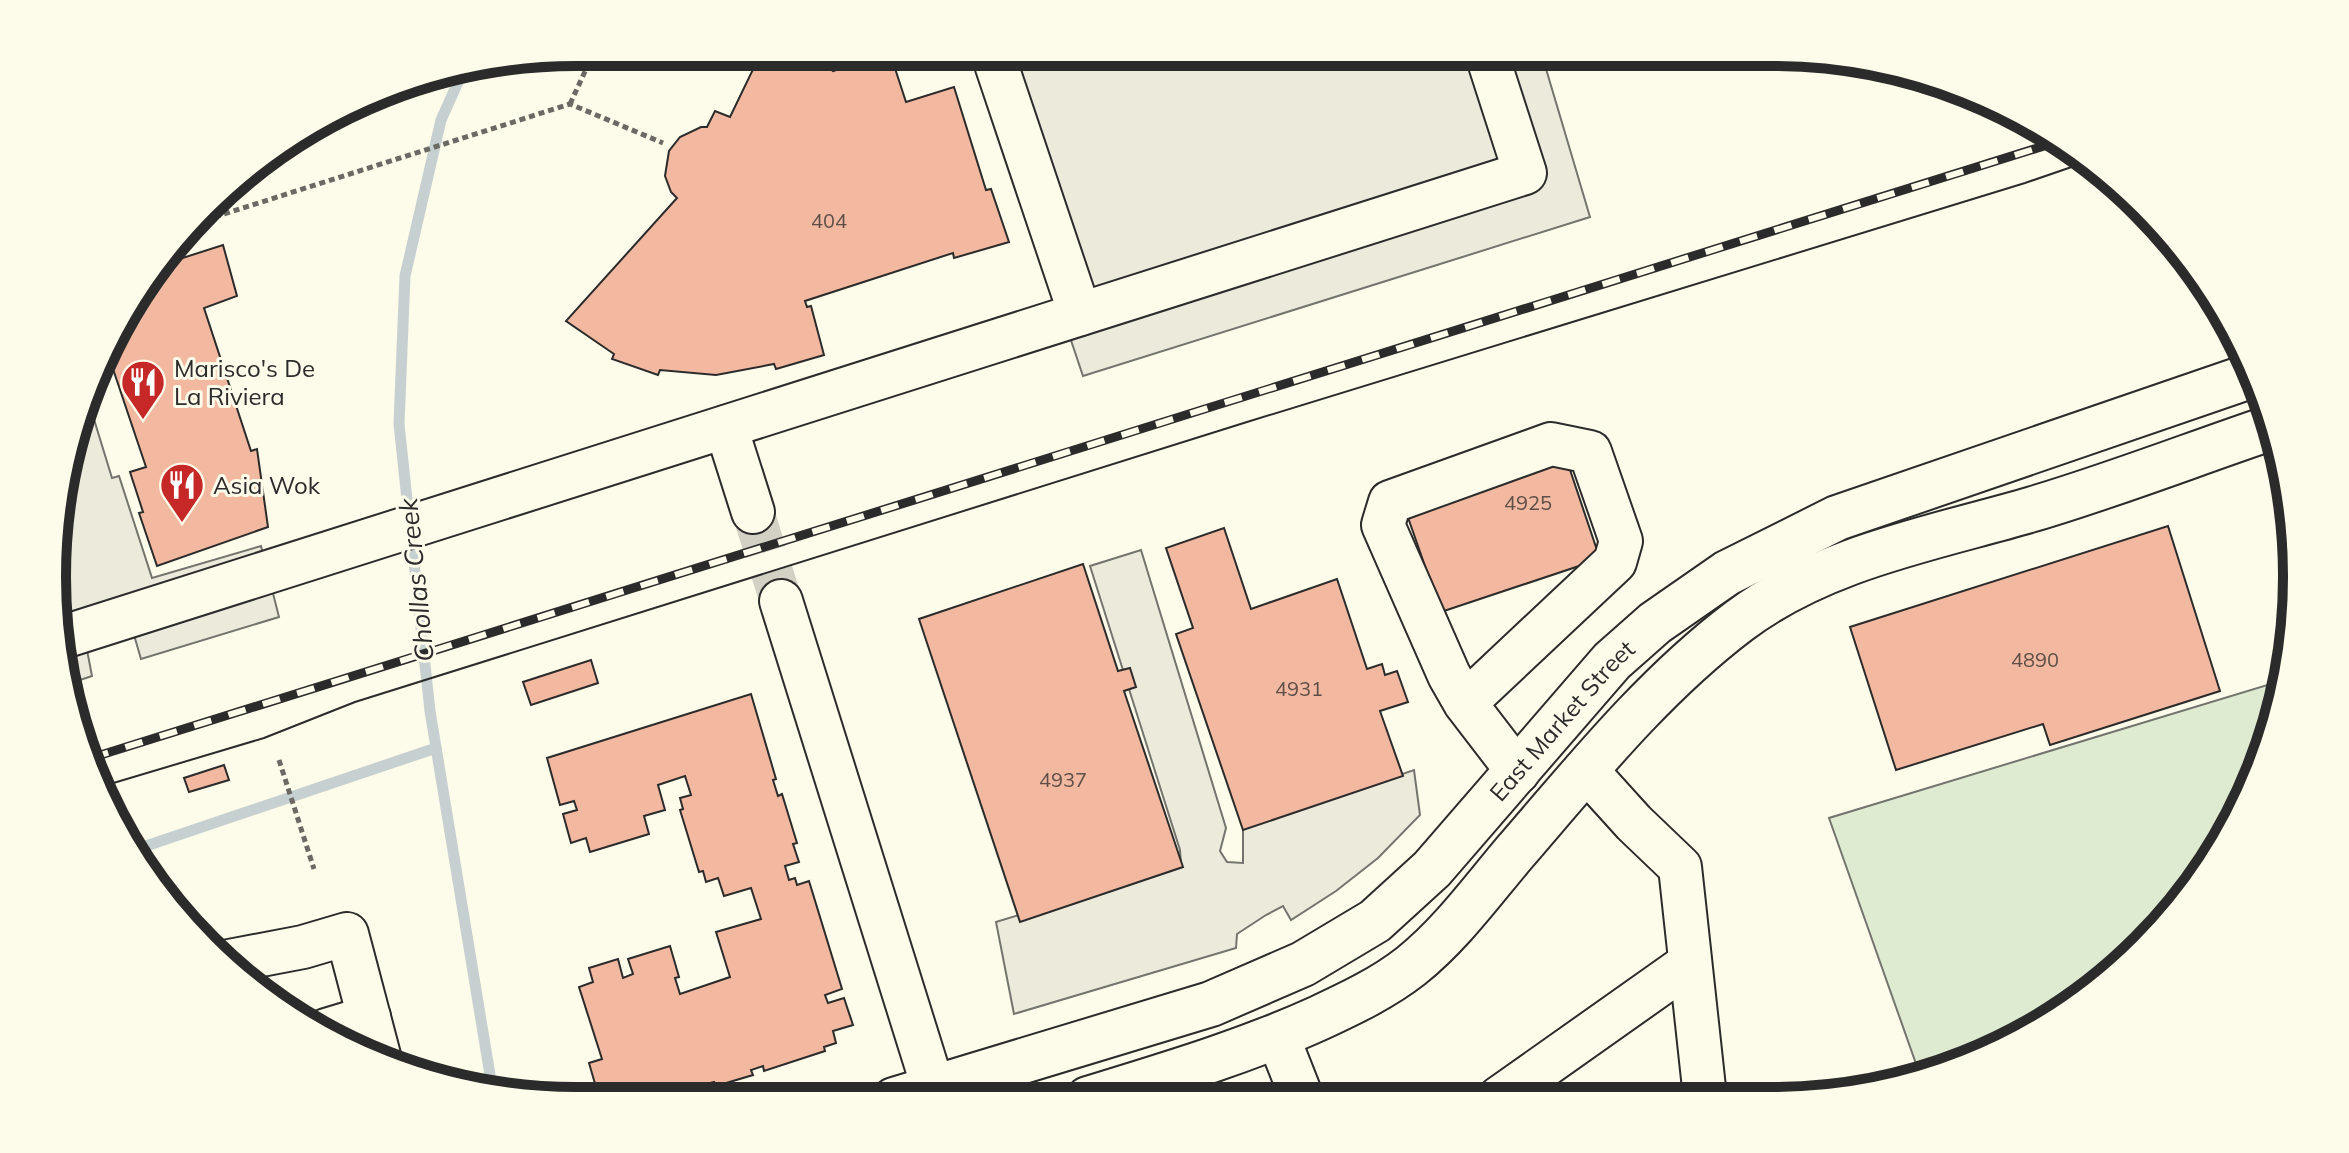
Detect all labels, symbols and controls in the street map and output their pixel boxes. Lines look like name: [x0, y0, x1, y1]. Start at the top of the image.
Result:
house number: 404: [811, 208, 847, 233]
place label: Marisco's De La Riviera: [174, 353, 315, 411]
restaurant icon: Marisco's De La Riviera: [119, 358, 167, 421]
restaurant icon: Asia Wok: [158, 461, 206, 524]
place label: Asia Wok: [213, 470, 321, 500]
house number: 4925: [1504, 490, 1552, 515]
water label: Chollas Creek: [391, 496, 441, 663]
street label: East Market Street: [1483, 633, 1640, 807]
house number: 4890: [2011, 647, 2059, 672]
house number: 4931: [1275, 676, 1323, 701]
house number: 4937: [1039, 767, 1087, 792]

